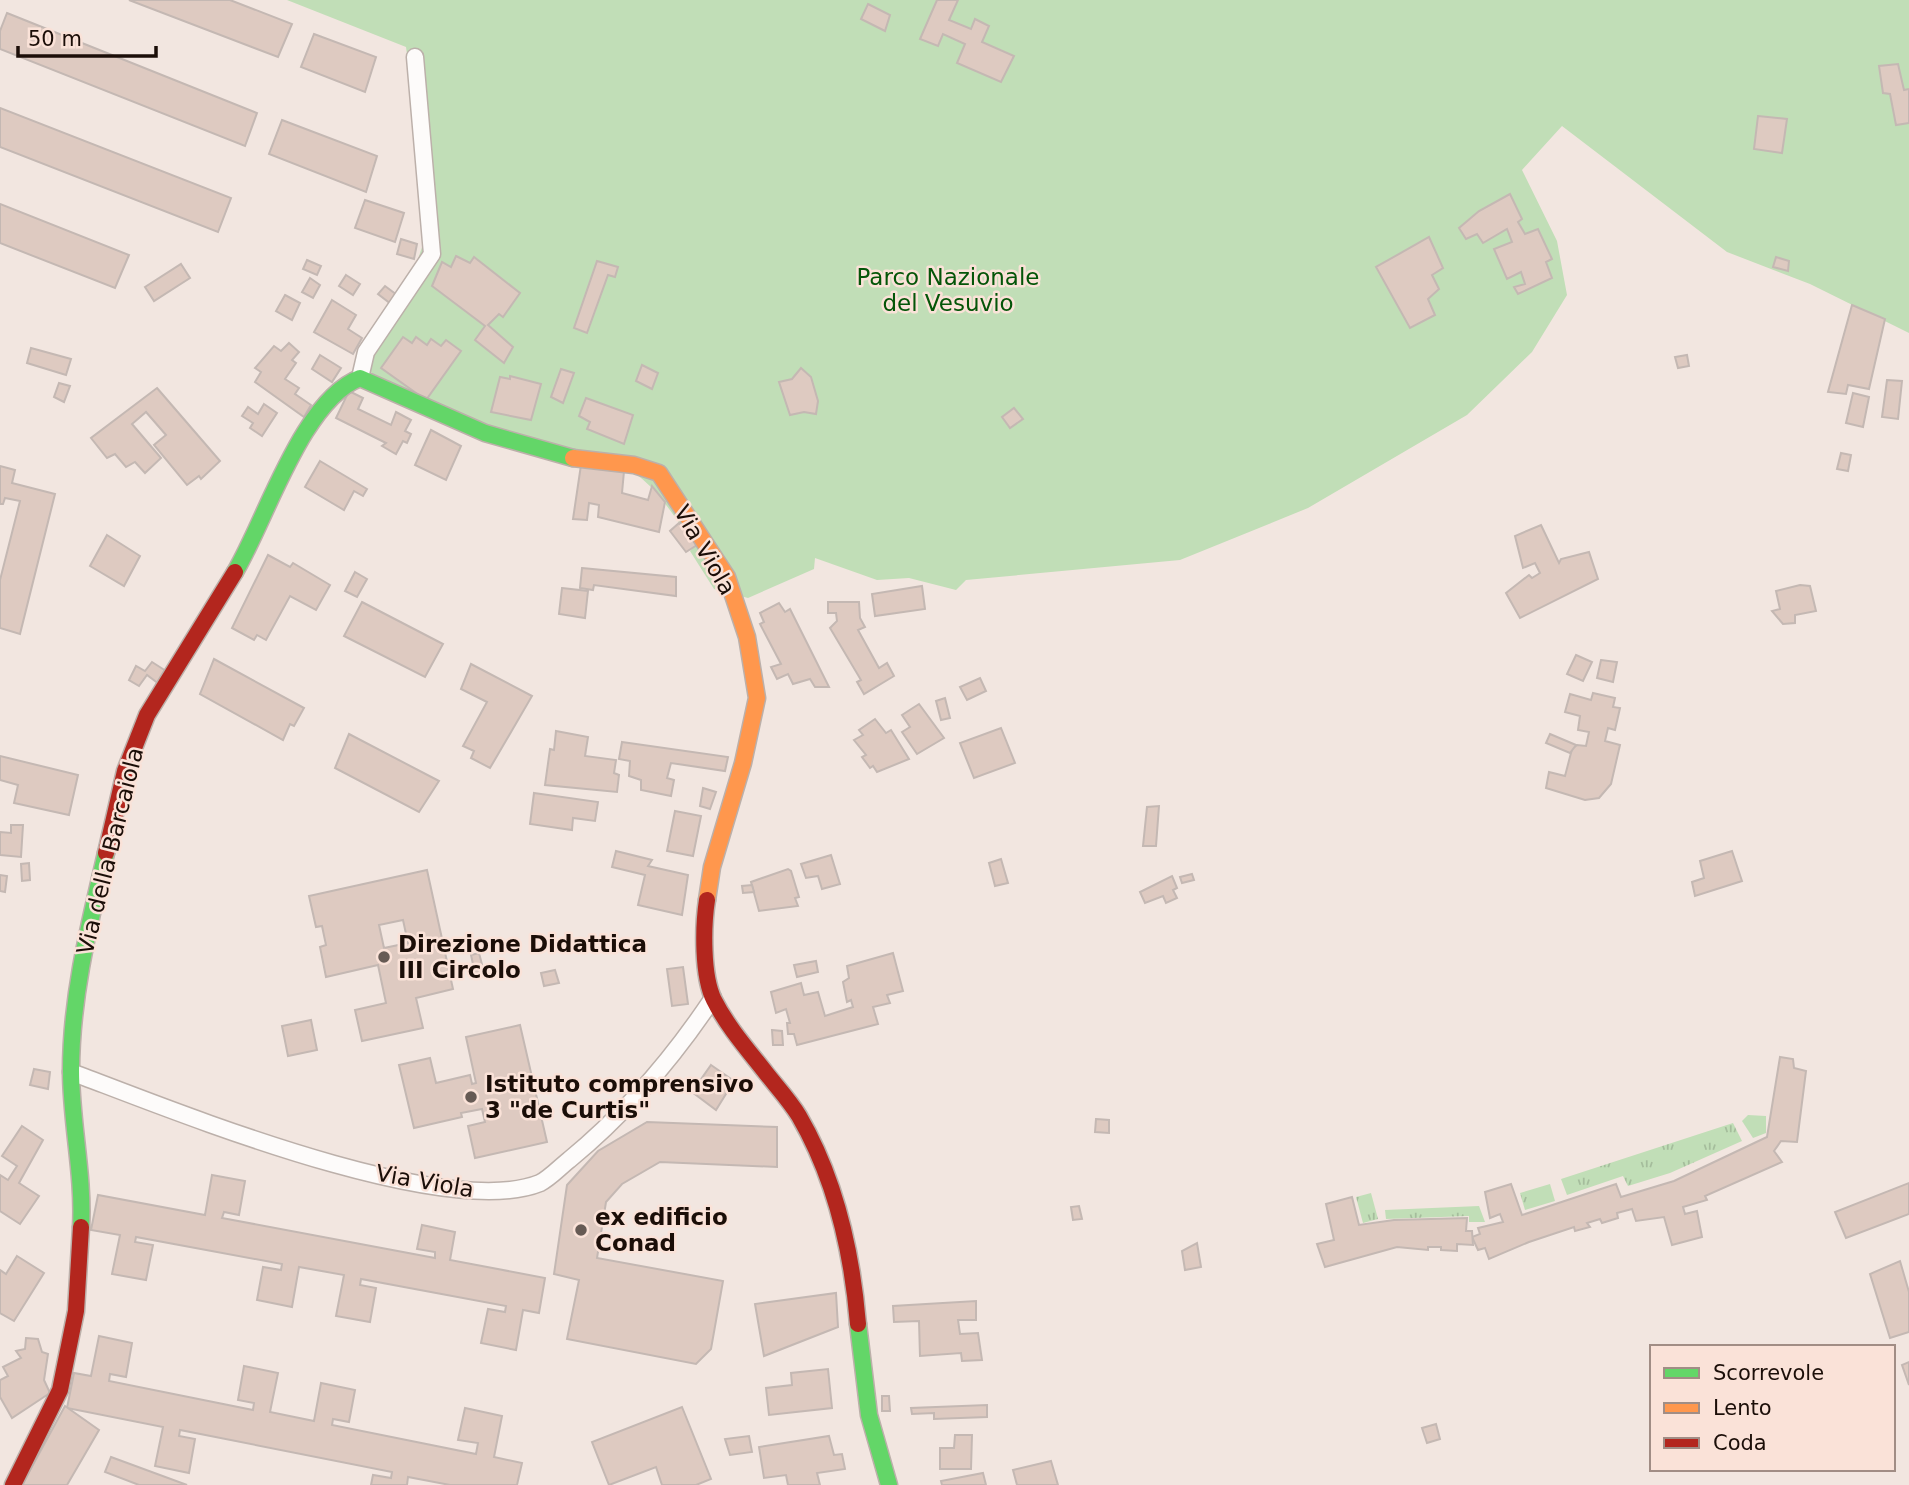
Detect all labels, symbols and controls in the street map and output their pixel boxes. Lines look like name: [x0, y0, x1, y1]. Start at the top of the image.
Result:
scale bar: [18, 14, 156, 58]
text: 50 m: [28, 27, 82, 51]
park label: Parco Nazionale del Vesuvio: [857, 264, 1039, 316]
street label: Via Viola: [669, 501, 741, 599]
street label: Via della Barcaiola: [72, 745, 148, 957]
place label: Direzione Didattica III Circolo: [398, 931, 647, 983]
marker: Direzione Didattica III Circolo: [376, 949, 392, 965]
place label: Istituto comprensivo 3 "de Curtis": [485, 1071, 754, 1123]
marker: Istituto comprensivo 3 "de Curtis": [463, 1089, 479, 1105]
street label: Via Viola: [374, 1160, 476, 1202]
place label: ex edificio Conad: [595, 1204, 728, 1256]
marker: ex edificio Conad: [573, 1222, 589, 1238]
legend: [1650, 1345, 1895, 1471]
text: Scorrevole: [1713, 1361, 1824, 1385]
text: Lento: [1713, 1396, 1772, 1420]
text: Coda: [1713, 1431, 1767, 1455]

